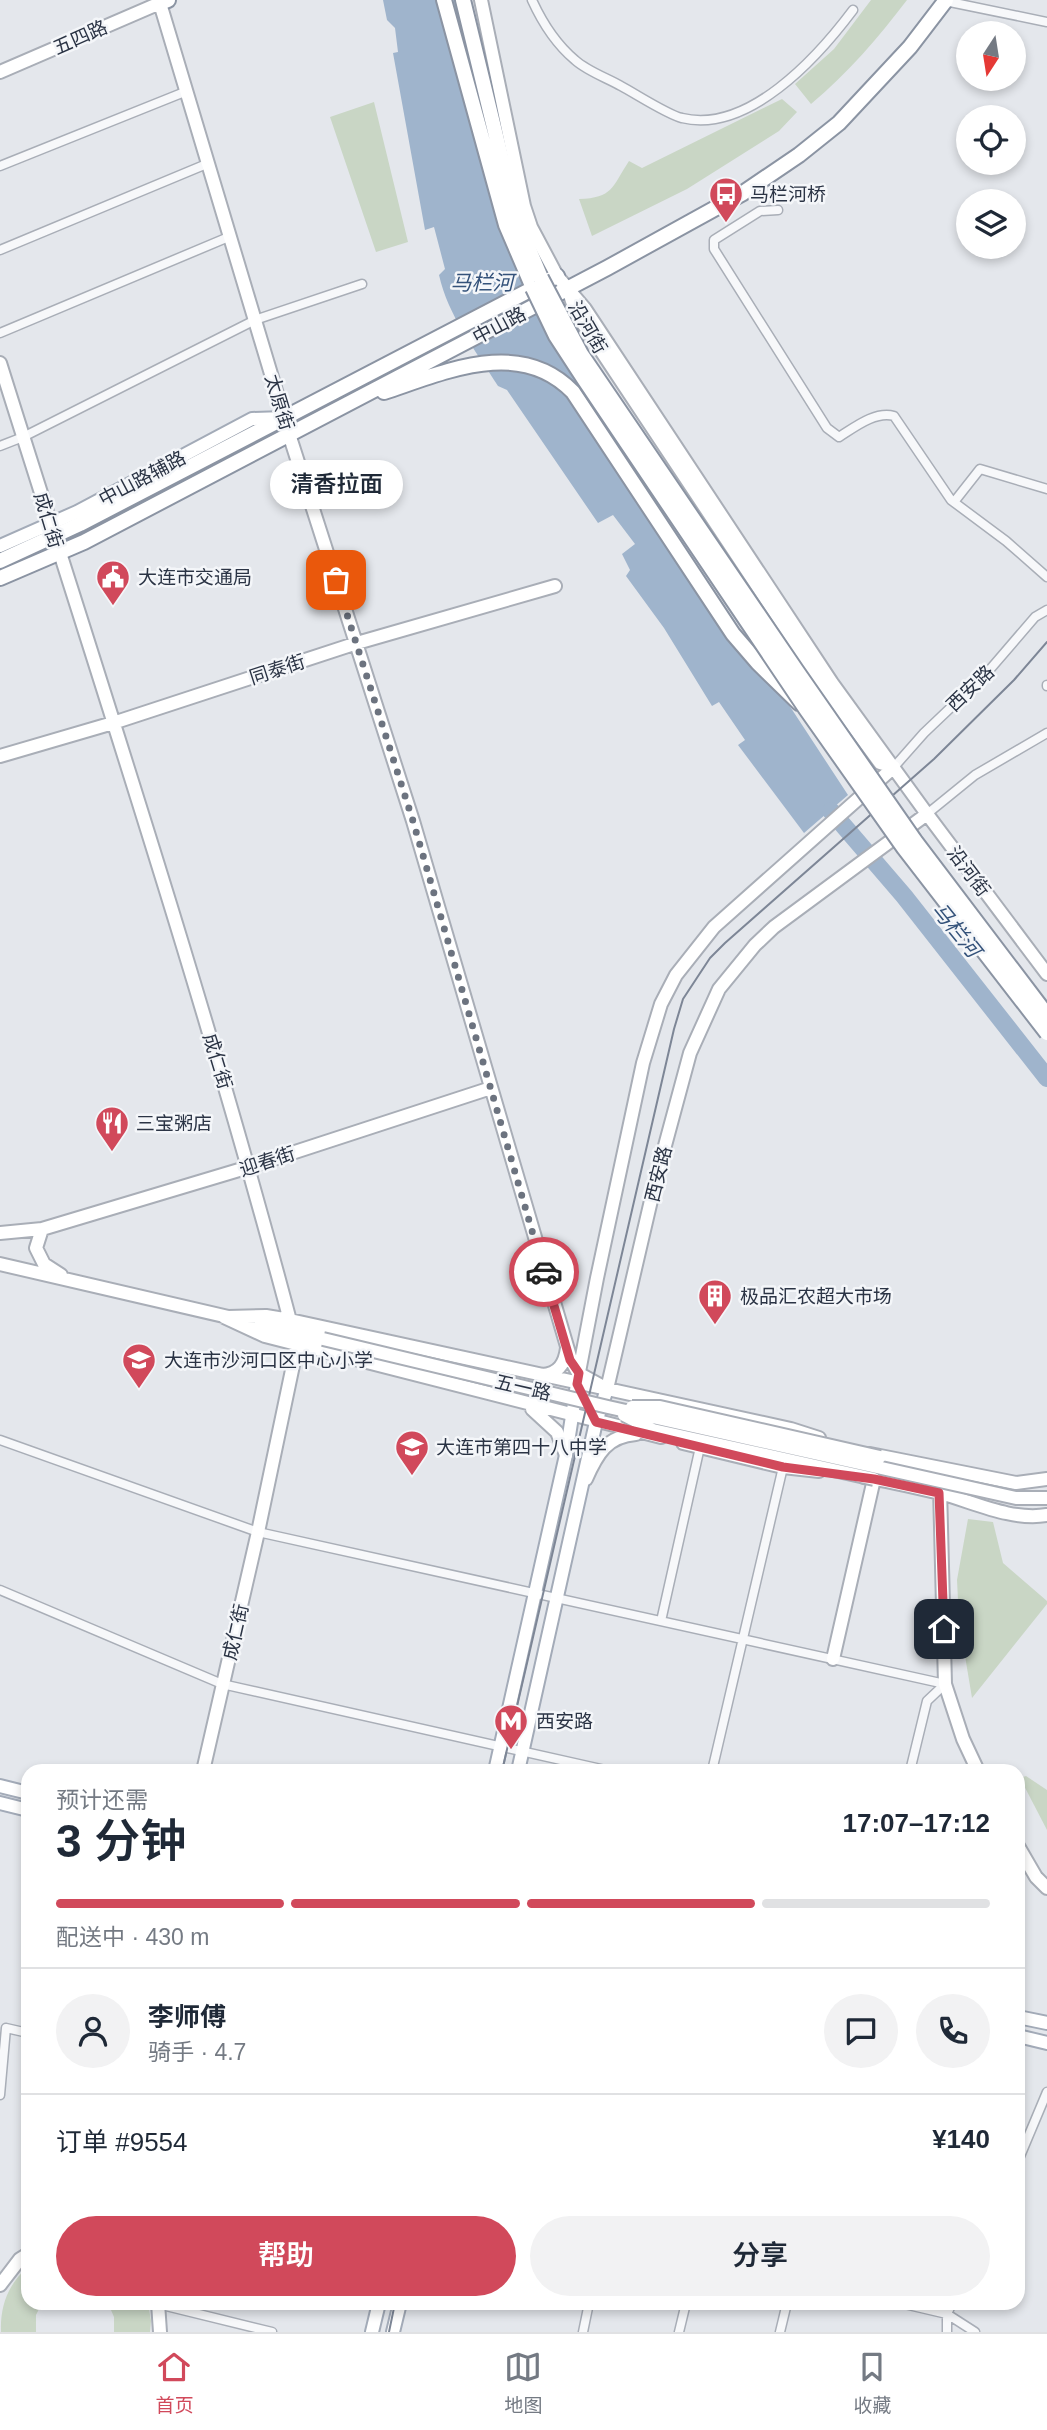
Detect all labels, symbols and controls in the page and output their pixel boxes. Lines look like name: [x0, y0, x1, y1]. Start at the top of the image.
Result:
street label: 五四路: [50, 16, 111, 59]
north arrow: [956, 21, 1026, 91]
map controls: [956, 21, 1026, 259]
button: locate: [956, 105, 1026, 175]
bus stop icon: 马栏河桥: [707, 175, 745, 224]
place label: 马栏河桥: [750, 184, 826, 205]
button: layers: [956, 189, 1026, 259]
water label: 马栏河: [451, 271, 517, 294]
street label: 沿河街: [564, 297, 611, 357]
street label: 中山路: [469, 303, 529, 348]
street label: 太原街: [261, 372, 298, 432]
street label: 中山路辅路: [95, 447, 189, 510]
callout: 清香拉面: [270, 461, 402, 510]
text: 清香拉面: [291, 471, 383, 497]
street label: 成仁街: [30, 490, 67, 550]
pin: [306, 550, 366, 610]
public building icon: 大连市交通局: [94, 558, 132, 607]
icon: bag: [317, 561, 355, 599]
place label: 大连市交通局: [138, 567, 252, 588]
street label: 同泰街: [247, 651, 308, 688]
street label: 西安路: [943, 661, 998, 716]
street label: 沿河街: [943, 842, 994, 900]
water label: 马栏河: [928, 898, 988, 965]
street label: 成仁街: [199, 1031, 236, 1091]
restaurant icon: 三宝粥店: [93, 1104, 131, 1153]
place label: 三宝粥店: [136, 1113, 212, 1134]
street label: 迎春街: [237, 1143, 298, 1180]
street label: 西安路: [641, 1144, 676, 1204]
courier: [509, 1237, 579, 1307]
icon: car: [525, 1253, 563, 1291]
building icon: 极品汇农超大市场: [696, 1277, 734, 1326]
place label: 极品汇农超大市场: [740, 1286, 892, 1307]
school or university icon: 大连市沙河口区中心小学: [120, 1341, 158, 1390]
place label: 大连市沙河口区中心小学: [164, 1350, 373, 1371]
street label: 五一路: [493, 1371, 553, 1404]
school or university icon: 大连市第四十八中学: [393, 1428, 431, 1477]
place label: 大连市第四十八中学: [436, 1437, 607, 1458]
pin: [914, 1599, 974, 1659]
street label: 成仁街: [219, 1602, 252, 1662]
icon: home: [925, 1610, 963, 1648]
metro station icon: 西安路: [492, 1702, 530, 1751]
place label: 西安路: [536, 1711, 593, 1732]
text: 预计还需: [56, 1787, 148, 1813]
text: 17:07–17:12: [843, 1808, 990, 1838]
text: 3 分钟: [56, 1815, 186, 1867]
text: 配送中 · 430 m: [56, 1924, 209, 1950]
button: person: [56, 1994, 130, 2068]
button: chat: [824, 1994, 898, 2068]
button: phone: [916, 1994, 990, 2068]
text: 李师傅: [148, 2002, 226, 2032]
text: 骑手 · 4.7: [148, 2039, 246, 2065]
text: ¥140: [932, 2124, 990, 2154]
text: 订单 #9554: [56, 2127, 188, 2157]
button: 帮助: [56, 2216, 516, 2296]
button: 分享: [530, 2216, 990, 2296]
tab: 首页: [155, 2348, 194, 2417]
tab: 地图: [504, 2348, 543, 2417]
tab: 收藏: [853, 2348, 892, 2417]

